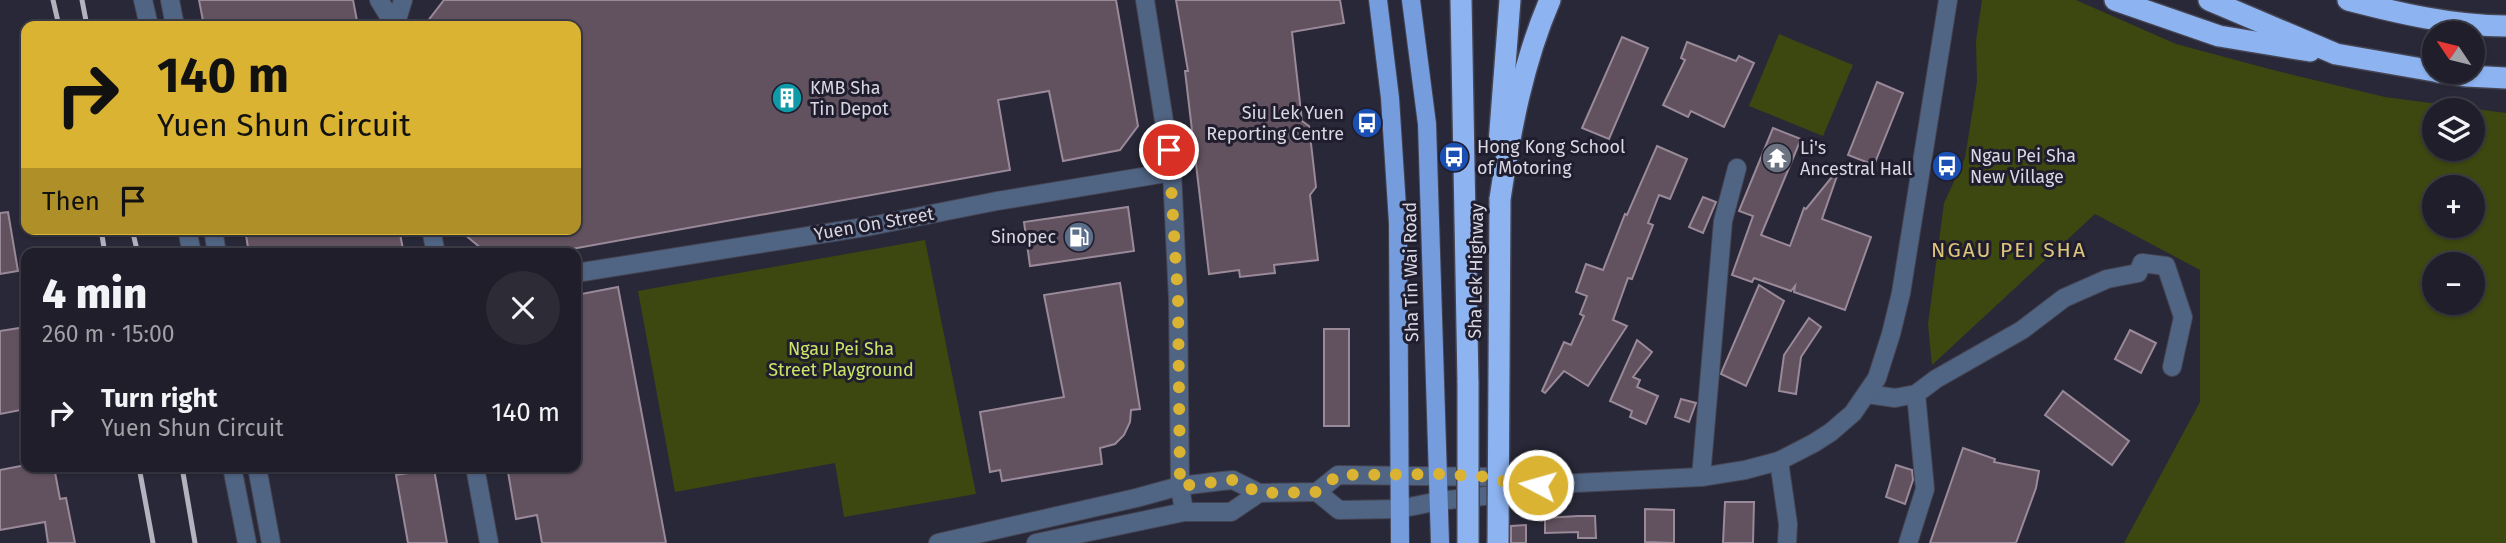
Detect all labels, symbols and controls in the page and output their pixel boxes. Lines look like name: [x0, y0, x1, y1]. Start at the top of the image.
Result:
north arrow: [2422, 21, 2485, 84]
map controls: [2422, 21, 2485, 315]
text: 140 m: [157, 46, 289, 105]
icon: right: [42, 49, 133, 140]
place label: KMB Sha Tin Depot: [810, 77, 889, 120]
building icon: KMB Sha Tin Depot: [770, 81, 804, 115]
button: layers: [2422, 98, 2485, 161]
place label: Siu Lek Yuen Reporting Centre: [1206, 102, 1344, 145]
text: Yuen Shun Circuit: [157, 106, 411, 144]
bus stop icon: Siu Lek Yuen Reporting Centre: [1350, 106, 1384, 140]
pin: [1139, 120, 1199, 180]
icon: arrive: [1150, 131, 1188, 169]
place label: Hong Kong School of Motoring: [1477, 136, 1625, 179]
place label: Li's Ancestral Hall: [1800, 137, 1912, 180]
bus stop icon: Hong Kong School of Motoring: [1437, 140, 1471, 174]
temple icon: Li's Ancestral Hall: [1760, 141, 1794, 175]
place label: Ngau Pei Sha New Village: [1970, 145, 2076, 188]
bus stop icon: Ngau Pei Sha New Village: [1930, 149, 1964, 183]
button: +: [2422, 175, 2485, 238]
icon: arrive: [114, 182, 152, 220]
text: Then: [42, 186, 100, 217]
street label: Sha Tin Wai Road: [1399, 202, 1423, 342]
street label: Yuen On Street: [812, 203, 936, 245]
street label: Sha Lek Highway: [1464, 203, 1488, 339]
fuel station icon: Sinopec: [1062, 220, 1096, 254]
place label: Sinopec: [991, 226, 1056, 248]
district label: NGAU PEI SHA: [1931, 237, 2087, 263]
button: −: [2422, 252, 2485, 315]
text: 4 min: [42, 269, 147, 319]
button: close: [486, 271, 560, 345]
text: 260 m · 15:00: [42, 320, 175, 348]
park label: Ngau Pei Sha Street Playground: [768, 338, 914, 381]
text: Turn right: [101, 383, 218, 414]
icon: right: [42, 394, 80, 432]
text: 140 m: [491, 397, 560, 428]
text: Yuen Shun Circuit: [101, 414, 283, 442]
position arrow: [1501, 448, 1575, 522]

